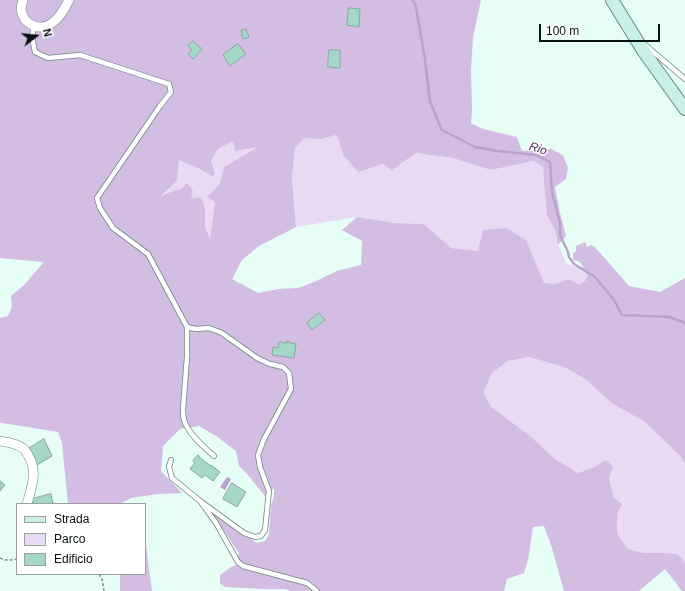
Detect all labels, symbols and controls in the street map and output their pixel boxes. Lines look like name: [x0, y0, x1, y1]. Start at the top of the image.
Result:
north arrow: [16, 16, 56, 56]
scale bar: [541, 16, 662, 42]
text: 100 m: [546, 24, 579, 38]
text: N: [41, 27, 54, 38]
water label: Rio: [527, 139, 549, 159]
legend: [16, 503, 146, 575]
text: Strada: [54, 512, 89, 526]
text: Parco: [54, 532, 85, 546]
text: Edificio: [54, 552, 93, 566]

